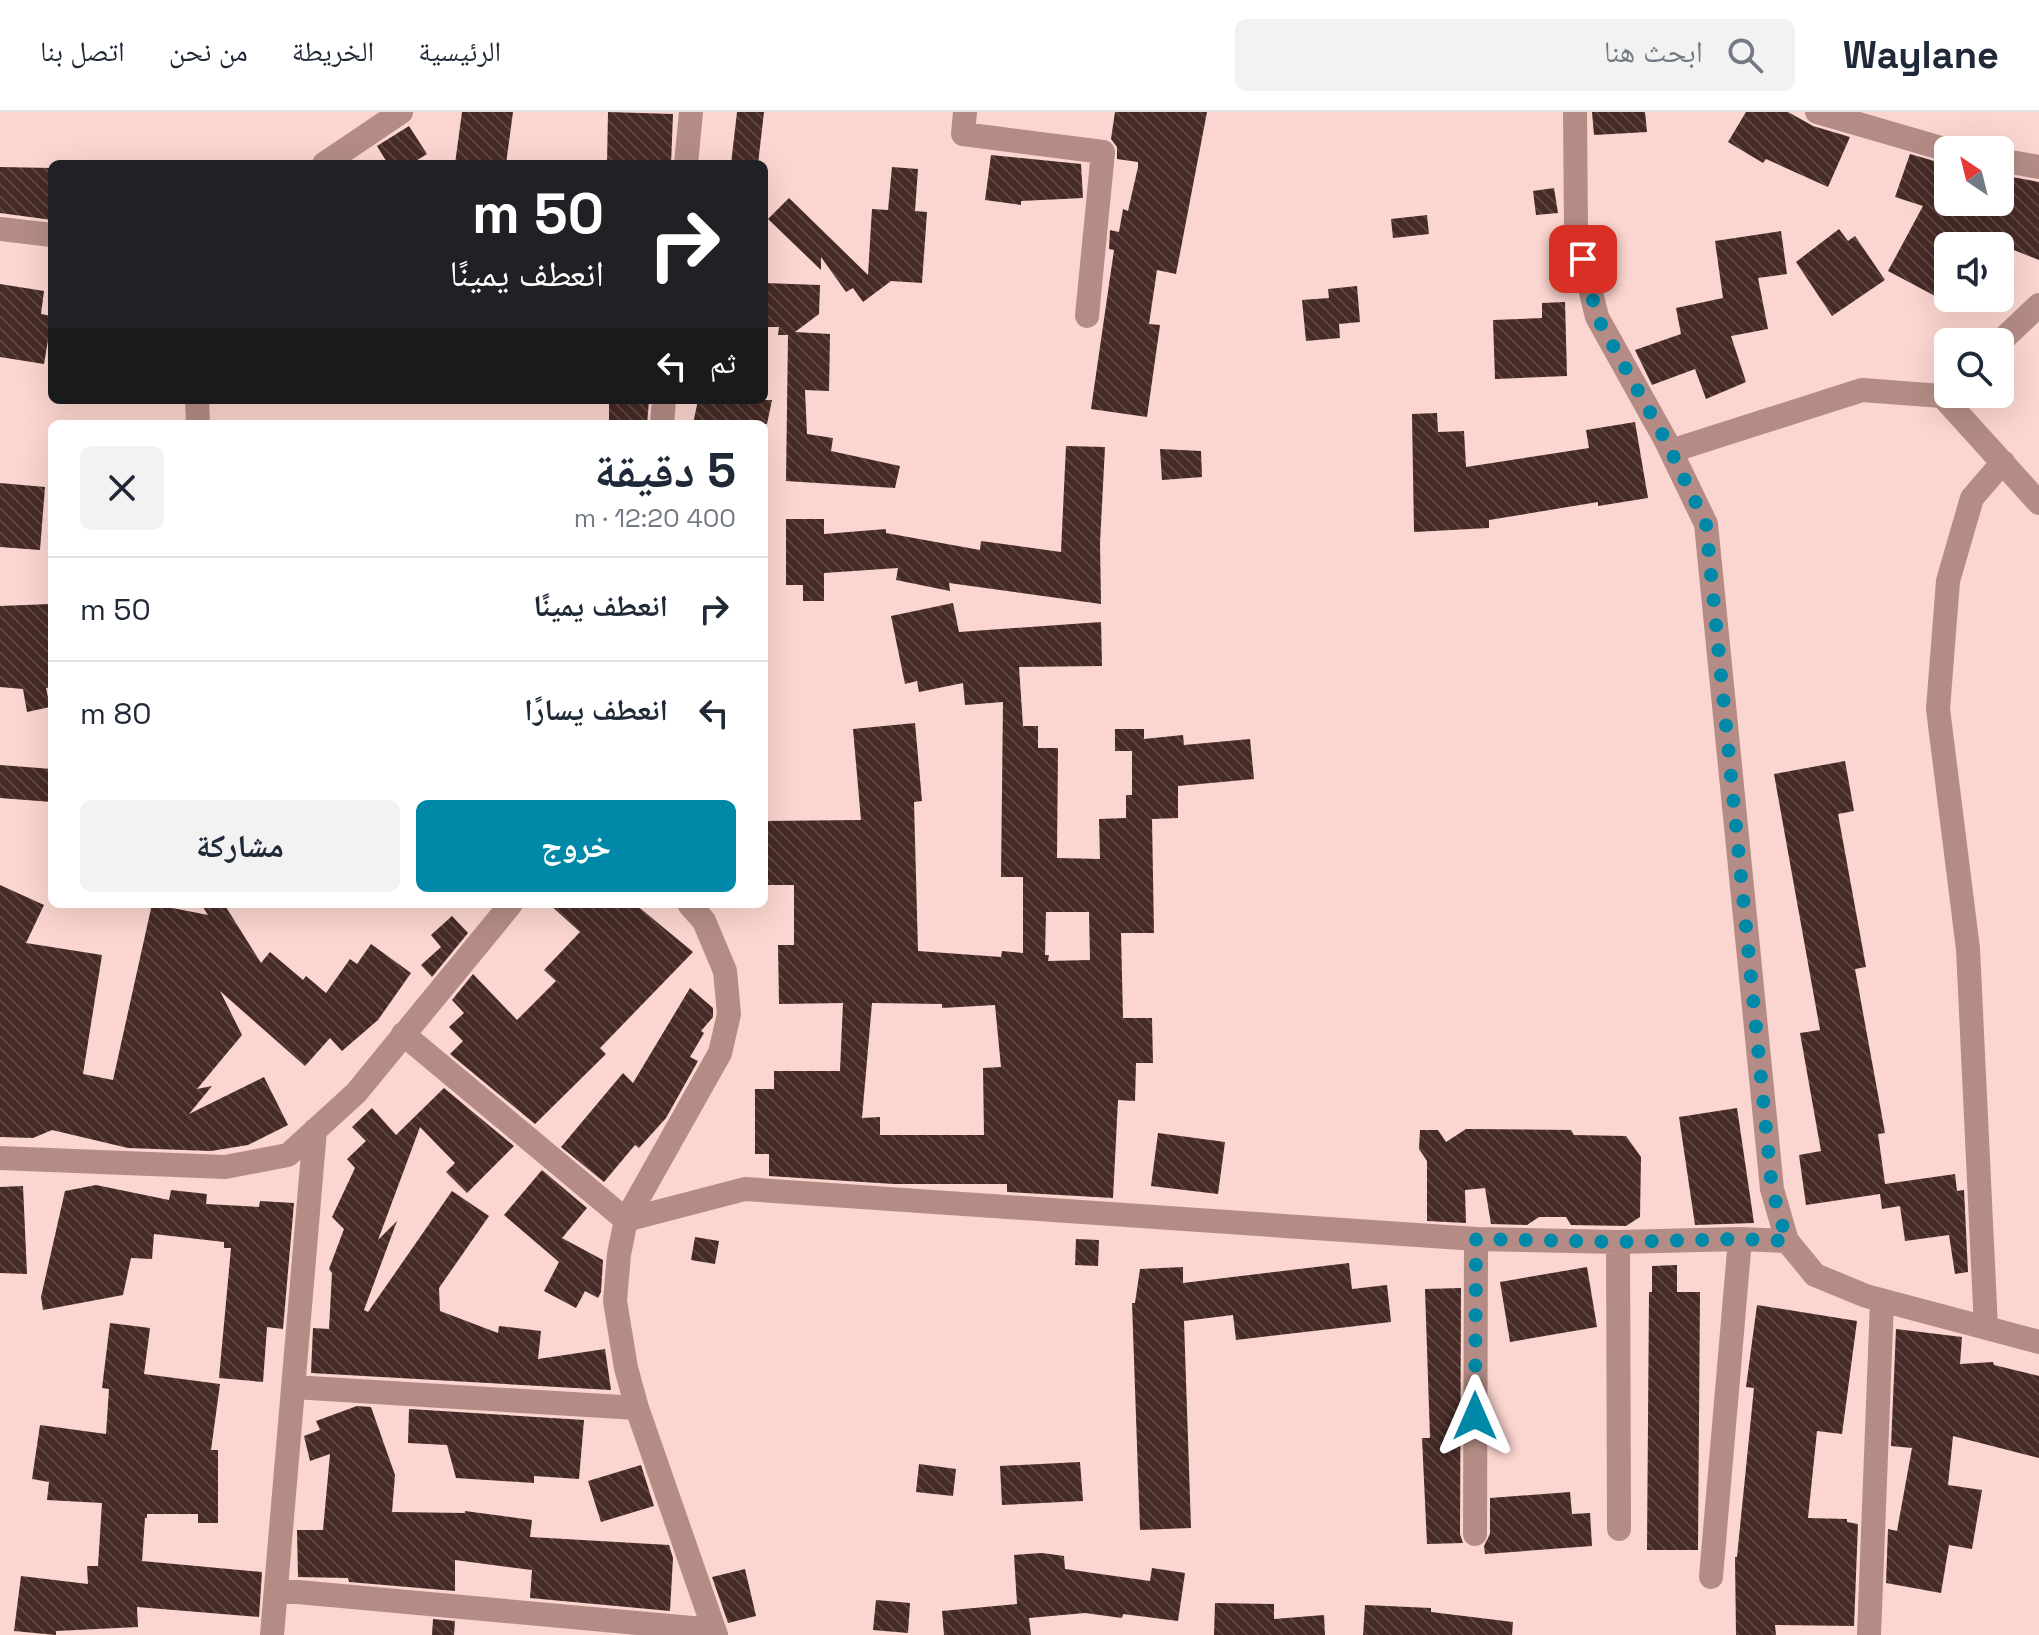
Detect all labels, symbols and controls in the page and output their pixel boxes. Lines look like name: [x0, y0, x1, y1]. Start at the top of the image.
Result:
search box: [1235, 19, 1795, 91]
text: Waylane: [1843, 31, 1999, 79]
text: ابحث هنا: [1604, 32, 1703, 71]
text: اتصل بنا: [40, 33, 125, 69]
text: من نحن: [169, 33, 248, 69]
text: الخريطة: [292, 33, 374, 69]
text: الرئيسية: [418, 33, 501, 69]
icon: search: [1723, 33, 1767, 77]
north arrow: [1934, 136, 2014, 216]
map controls: [1934, 136, 2014, 408]
text: 50 m: [472, 178, 604, 249]
icon: right: [632, 192, 736, 296]
pin: [1549, 225, 1617, 293]
button: sound: [1934, 232, 2014, 312]
icon: arrive: [1561, 237, 1605, 281]
text: انعطف يمينًا: [450, 251, 604, 297]
button: search: [1934, 328, 2014, 408]
text: ثم: [710, 343, 736, 382]
icon: left: [650, 344, 694, 388]
text: 5 دقيقة: [594, 440, 736, 501]
button: close: [80, 446, 164, 530]
text: 400 m · 12:20: [574, 501, 736, 535]
text: انعطف يمينًا: [533, 586, 668, 625]
icon: right: [692, 587, 736, 631]
text: 50 m: [80, 590, 151, 629]
text: انعطف يسارًا: [524, 690, 668, 729]
icon: left: [692, 691, 736, 735]
text: 80 m: [80, 694, 151, 733]
button: مشاركة: [80, 800, 400, 892]
button: خروج: [416, 800, 736, 892]
position arrow: [1433, 1374, 1517, 1458]

